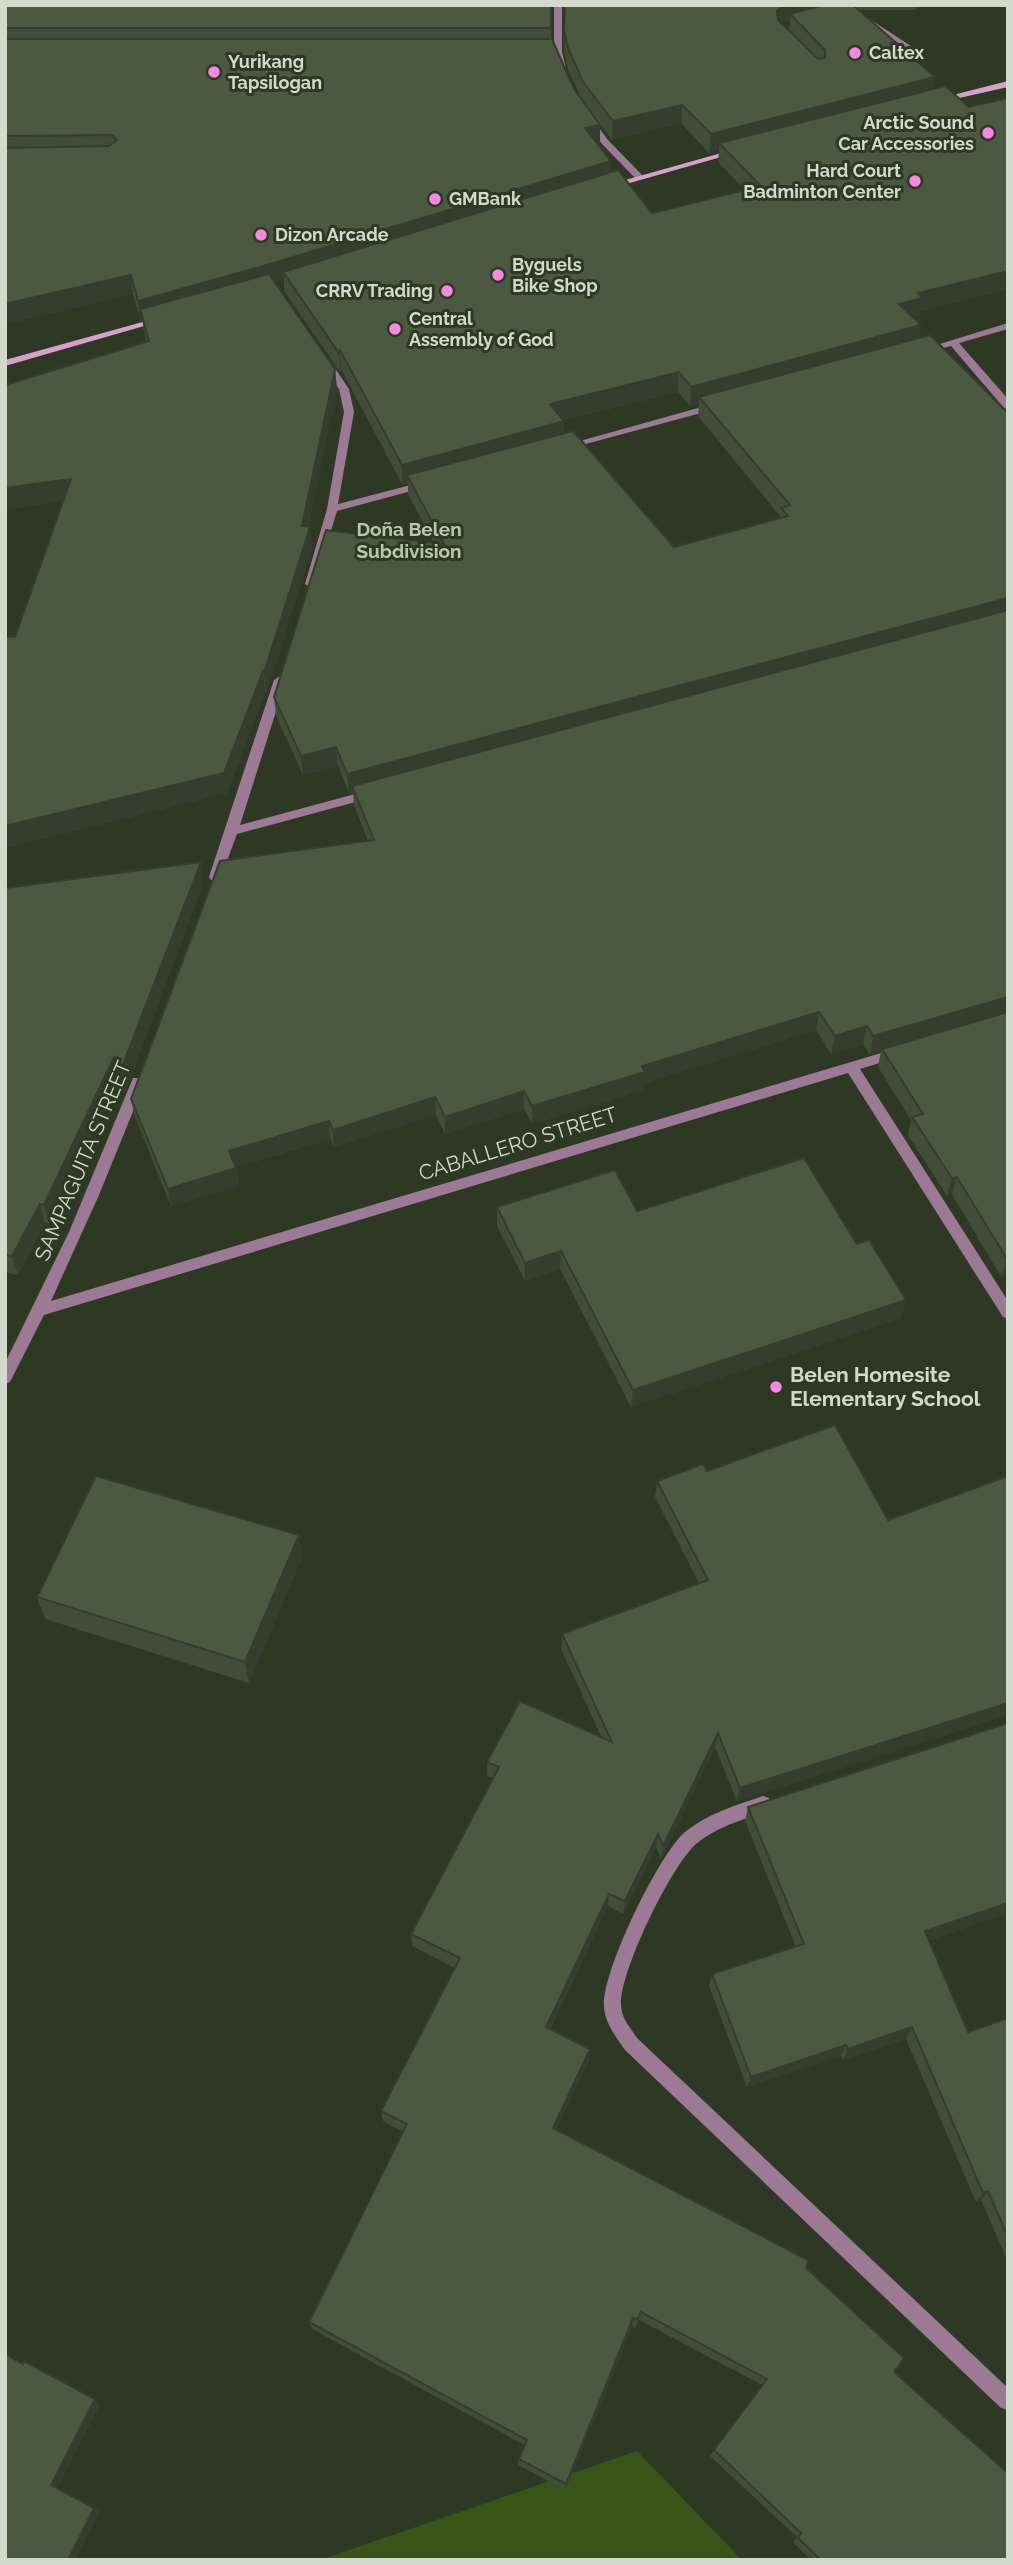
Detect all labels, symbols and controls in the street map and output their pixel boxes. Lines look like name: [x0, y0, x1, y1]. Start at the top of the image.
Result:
place label: Caltex: [869, 42, 924, 63]
marker: Caltex: [847, 45, 863, 61]
place label: Yurikang Tapsilogan: [228, 51, 322, 93]
marker: Yurikang Tapsilogan: [206, 64, 222, 80]
place label: Arctic Sound Car Accessories: [838, 112, 974, 154]
marker: Arctic Sound Car Accessories: [980, 125, 996, 141]
place label: Hard Court Badminton Center: [743, 160, 901, 202]
marker: Hard Court Badminton Center: [907, 173, 923, 189]
place label: GMBank: [449, 188, 522, 209]
marker: GMBank: [427, 191, 443, 207]
place label: Dizon Arcade: [275, 224, 389, 245]
marker: Dizon Arcade: [253, 227, 269, 243]
place label: Byguels Bike Shop: [512, 254, 598, 296]
marker: Byguels Bike Shop: [490, 267, 506, 283]
place label: CRRV Trading: [316, 280, 433, 301]
marker: CRRV Trading: [439, 283, 455, 299]
place label: Central Assembly of God: [409, 308, 554, 350]
marker: Central Assembly of God: [387, 321, 403, 337]
district label: Doña Belen Subdivision: [356, 518, 462, 562]
street label: SAMPAGUITA STREET: [29, 1057, 136, 1265]
street label: CABALLERO STREET: [416, 1101, 620, 1186]
place label: Belen Homesite Elementary School: [790, 1362, 981, 1411]
marker: Belen Homesite Elementary School: [768, 1379, 784, 1395]

